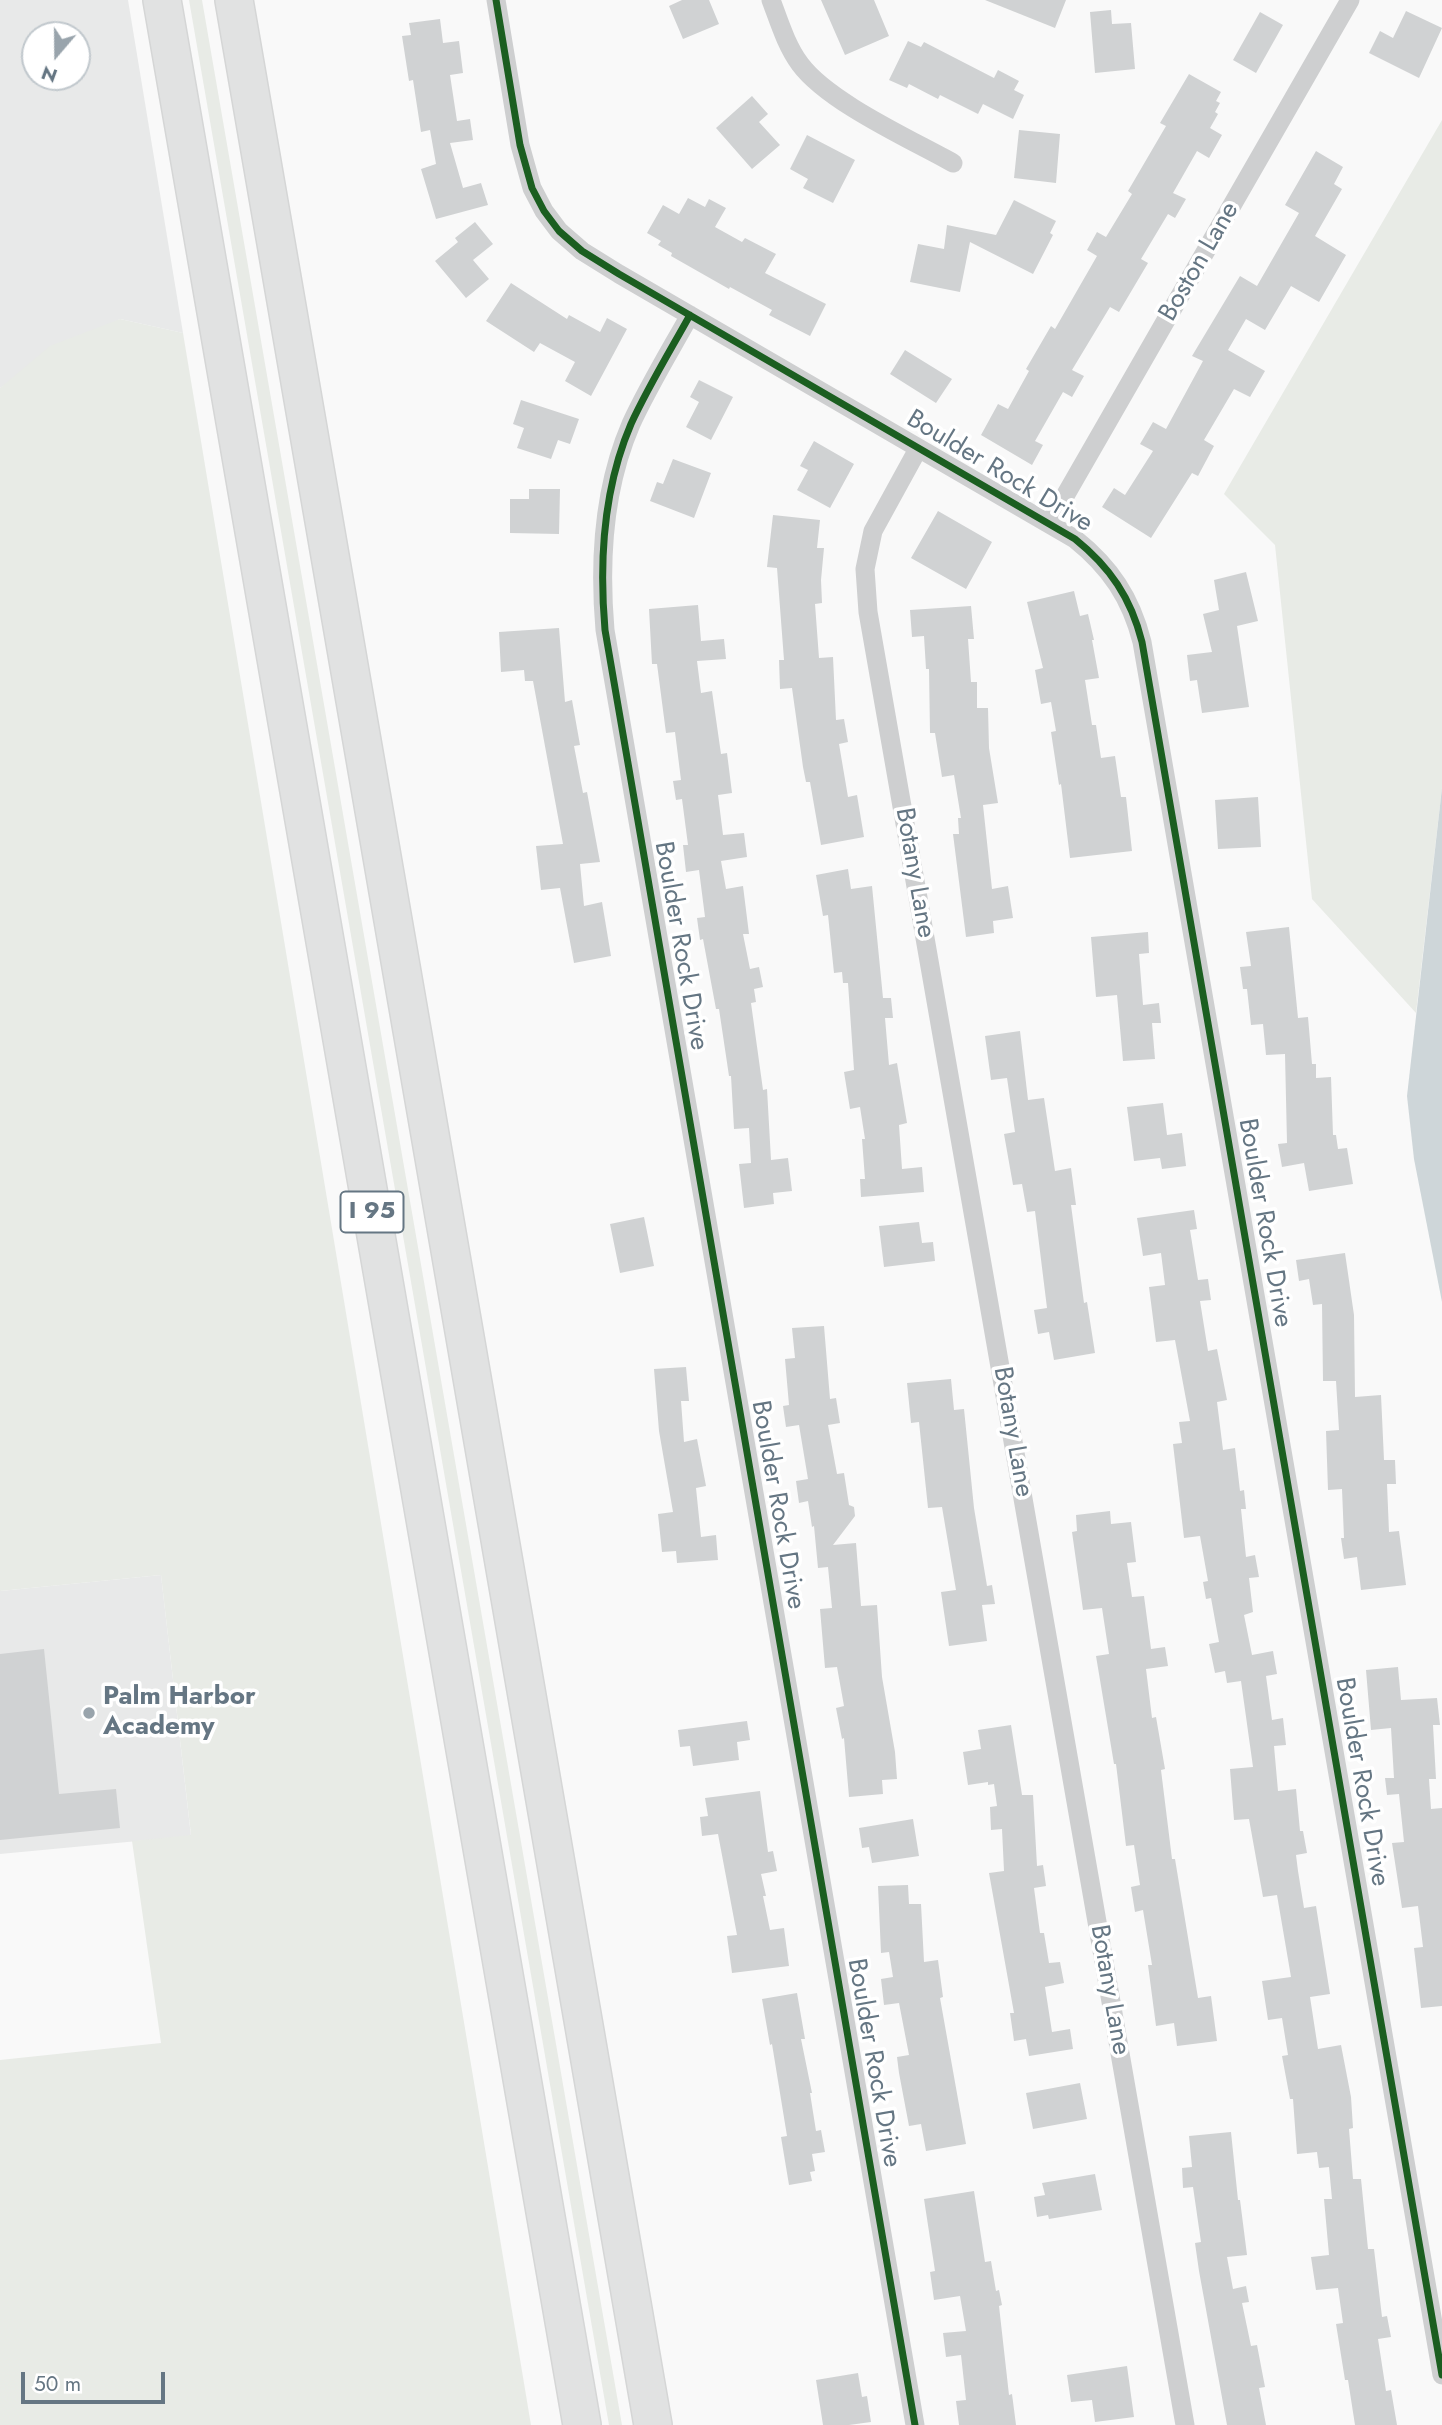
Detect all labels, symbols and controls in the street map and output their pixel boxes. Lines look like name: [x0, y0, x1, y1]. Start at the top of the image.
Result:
north arrow: [21, 21, 91, 91]
text: N: [38, 59, 61, 90]
street label: Boston Lane: [1153, 197, 1247, 327]
street label: Boulder Rock Drive: [900, 404, 1098, 540]
street label: Botany Lane: [887, 806, 941, 940]
street label: Boulder Rock Drive: [646, 839, 714, 1053]
street label: Boulder Rock Drive: [1230, 1116, 1298, 1330]
road number: I 95: [340, 1192, 404, 1232]
street label: Botany Lane: [985, 1365, 1039, 1499]
street label: Boulder Rock Drive: [743, 1398, 811, 1612]
street label: Boulder Rock Drive: [1327, 1675, 1395, 1889]
place label: Palm Harbor Academy: [103, 1682, 256, 1744]
marker: Palm Harbor Academy: [81, 1705, 97, 1721]
street label: Botany Lane: [1082, 1923, 1136, 2057]
street label: Boulder Rock Drive: [839, 1956, 907, 2170]
scale bar: [24, 2358, 168, 2402]
text: 50 m: [34, 2369, 81, 2399]

